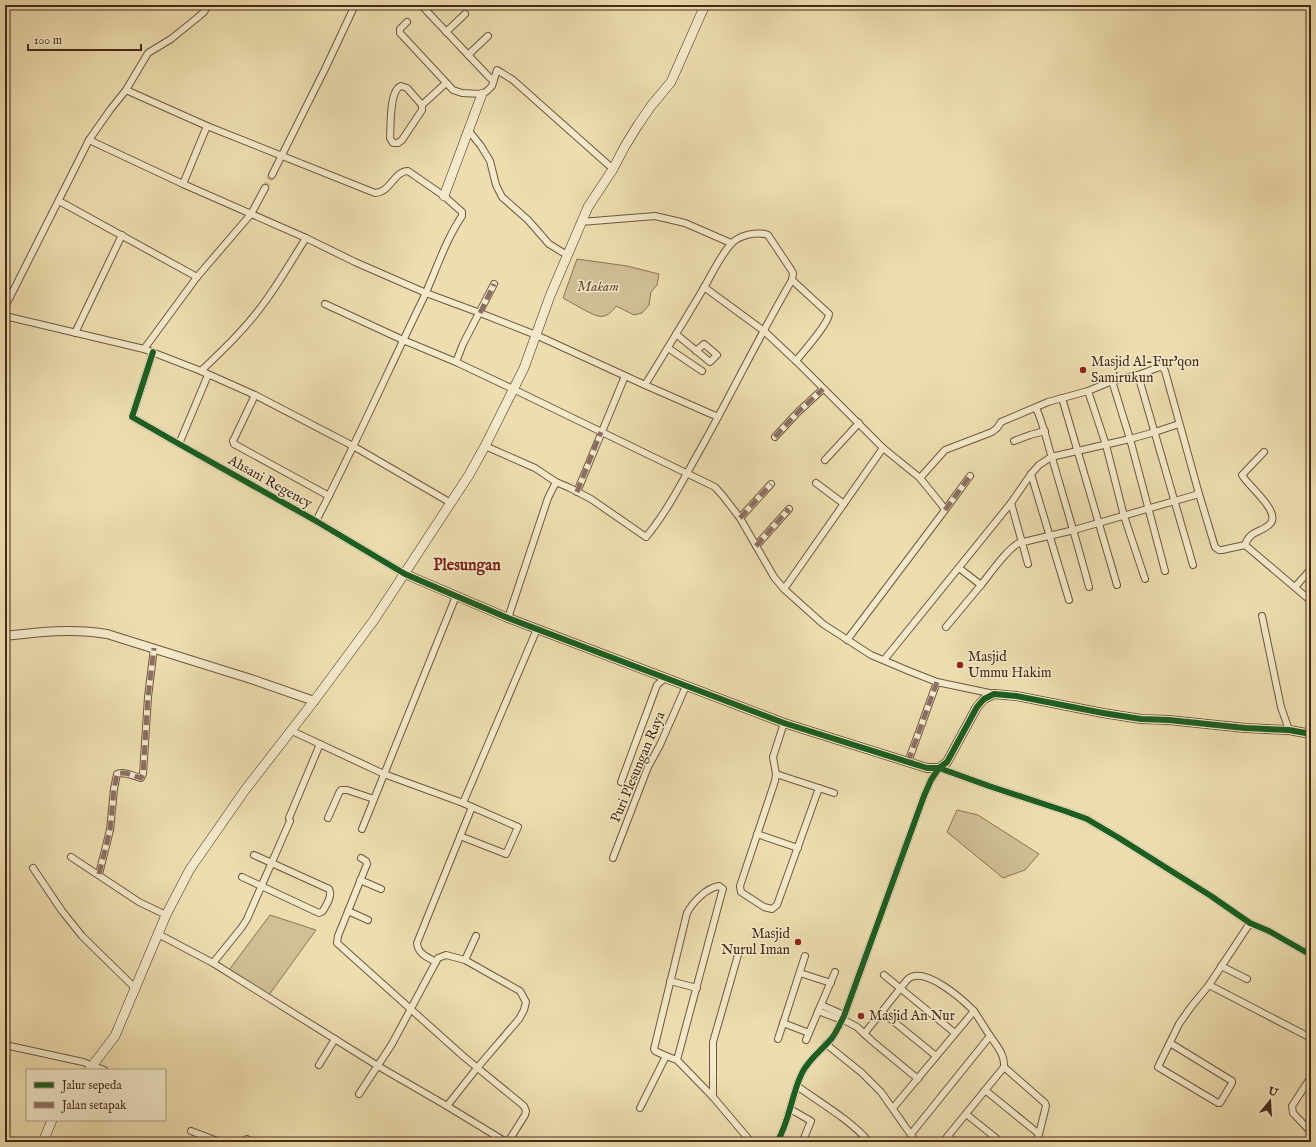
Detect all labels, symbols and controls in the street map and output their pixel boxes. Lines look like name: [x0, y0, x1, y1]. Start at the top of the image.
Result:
scale bar: [28, 26, 141, 52]
text: 100 m: [34, 33, 62, 48]
park label: Makam: [577, 278, 619, 296]
place label: Masjid Al-Fur'qon Samirukun: [1091, 353, 1200, 387]
marker: Masjid Al-Fur'qon Samirukun: [1078, 365, 1088, 375]
street label: Ahsani Regency: [224, 451, 315, 513]
district label: Plesungan: [433, 556, 501, 576]
place label: Masjid Ummu Hakim: [968, 648, 1052, 682]
marker: Masjid Ummu Hakim: [955, 660, 965, 670]
street label: Puri Plesungan Raya: [607, 708, 670, 825]
place label: Masjid Nurul Iman: [721, 925, 791, 959]
marker: Masjid Nurul Iman: [793, 937, 803, 947]
place label: Masjid An Nur: [869, 1007, 955, 1025]
marker: Masjid An Nur: [856, 1011, 866, 1021]
legend: [26, 1069, 166, 1121]
text: Jalur sepeda: [60, 1078, 122, 1094]
north arrow: [1250, 1081, 1290, 1121]
text: U: [1265, 1084, 1280, 1101]
text: Jalan setapak: [60, 1098, 127, 1114]

